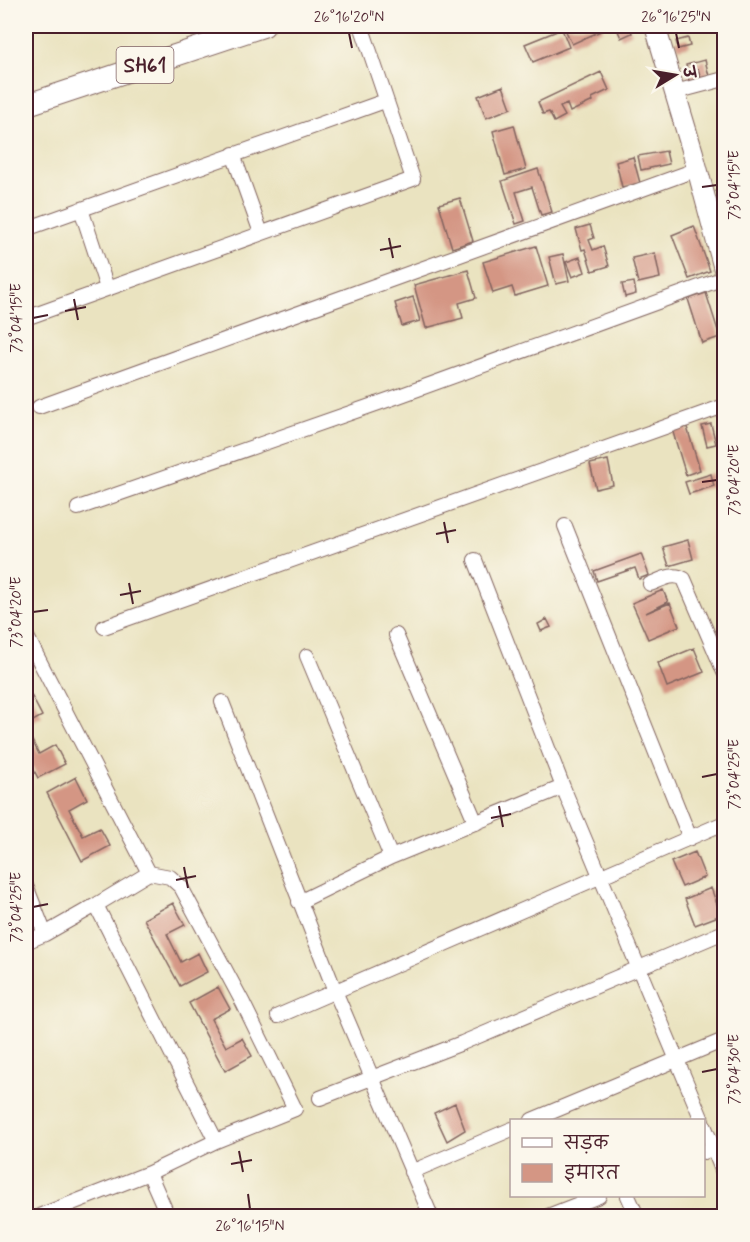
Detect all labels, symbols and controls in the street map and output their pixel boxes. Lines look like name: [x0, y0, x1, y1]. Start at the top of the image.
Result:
text: 26°16'20"N: [314, 8, 384, 28]
text: 26°16'25"N: [641, 8, 711, 28]
north arrow: [645, 45, 705, 105]
road number: SH61: [116, 47, 174, 83]
text: उ: [677, 63, 700, 81]
text: 73°04'15"E: [725, 150, 745, 220]
text: 73°04'15"E: [7, 283, 27, 353]
text: 73°04'20"E: [725, 444, 745, 516]
text: 73°04'20"E: [7, 576, 27, 648]
text: 73°04'25"E: [725, 738, 745, 809]
text: 73°04'25"E: [7, 871, 27, 942]
text: 73°04'30"E: [725, 1033, 745, 1104]
legend: [510, 1119, 705, 1197]
text: सड़क: [563, 1132, 609, 1156]
text: इमारत: [564, 1162, 620, 1186]
text: 26°16'15"N: [215, 1217, 285, 1237]

